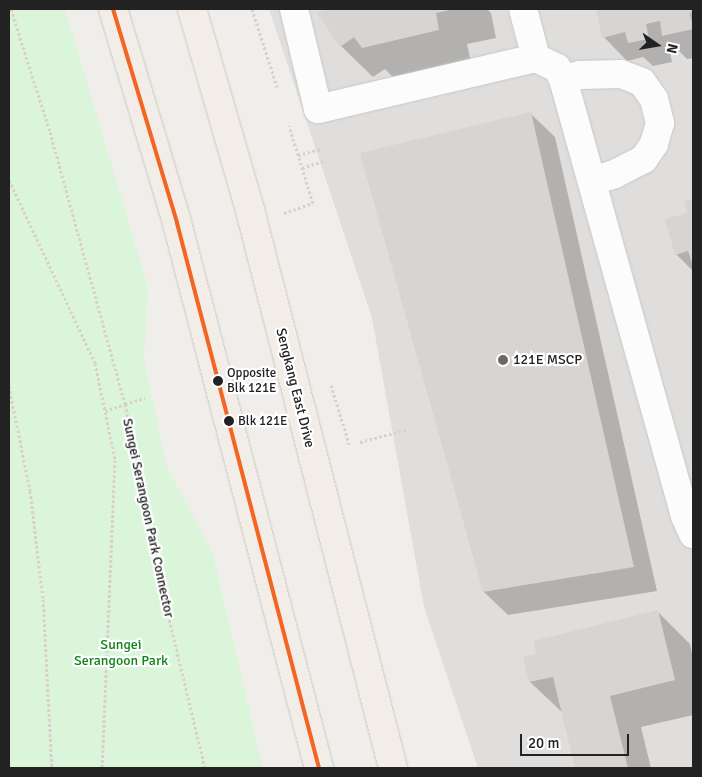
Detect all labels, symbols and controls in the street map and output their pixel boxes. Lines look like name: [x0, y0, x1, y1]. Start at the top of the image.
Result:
north arrow: [632, 20, 682, 70]
text: N: [663, 42, 681, 55]
street label: Sengkang East Drive: [272, 327, 318, 449]
place label: 121E MSCP: [513, 352, 582, 368]
marker: 121E MSCP: [497, 354, 509, 366]
place label: Opposite Blk 121E: [227, 366, 276, 397]
marker: Opposite Blk 121E: [213, 376, 223, 386]
place label: Blk 121E: [238, 413, 287, 429]
marker: Blk 121E: [224, 416, 234, 426]
street label: Sungei Serangoon Park Connector: [119, 417, 177, 619]
park label: Sungei Serangoon Park: [74, 637, 168, 670]
scale bar: [522, 724, 631, 756]
text: 20 m: [528, 734, 559, 752]

